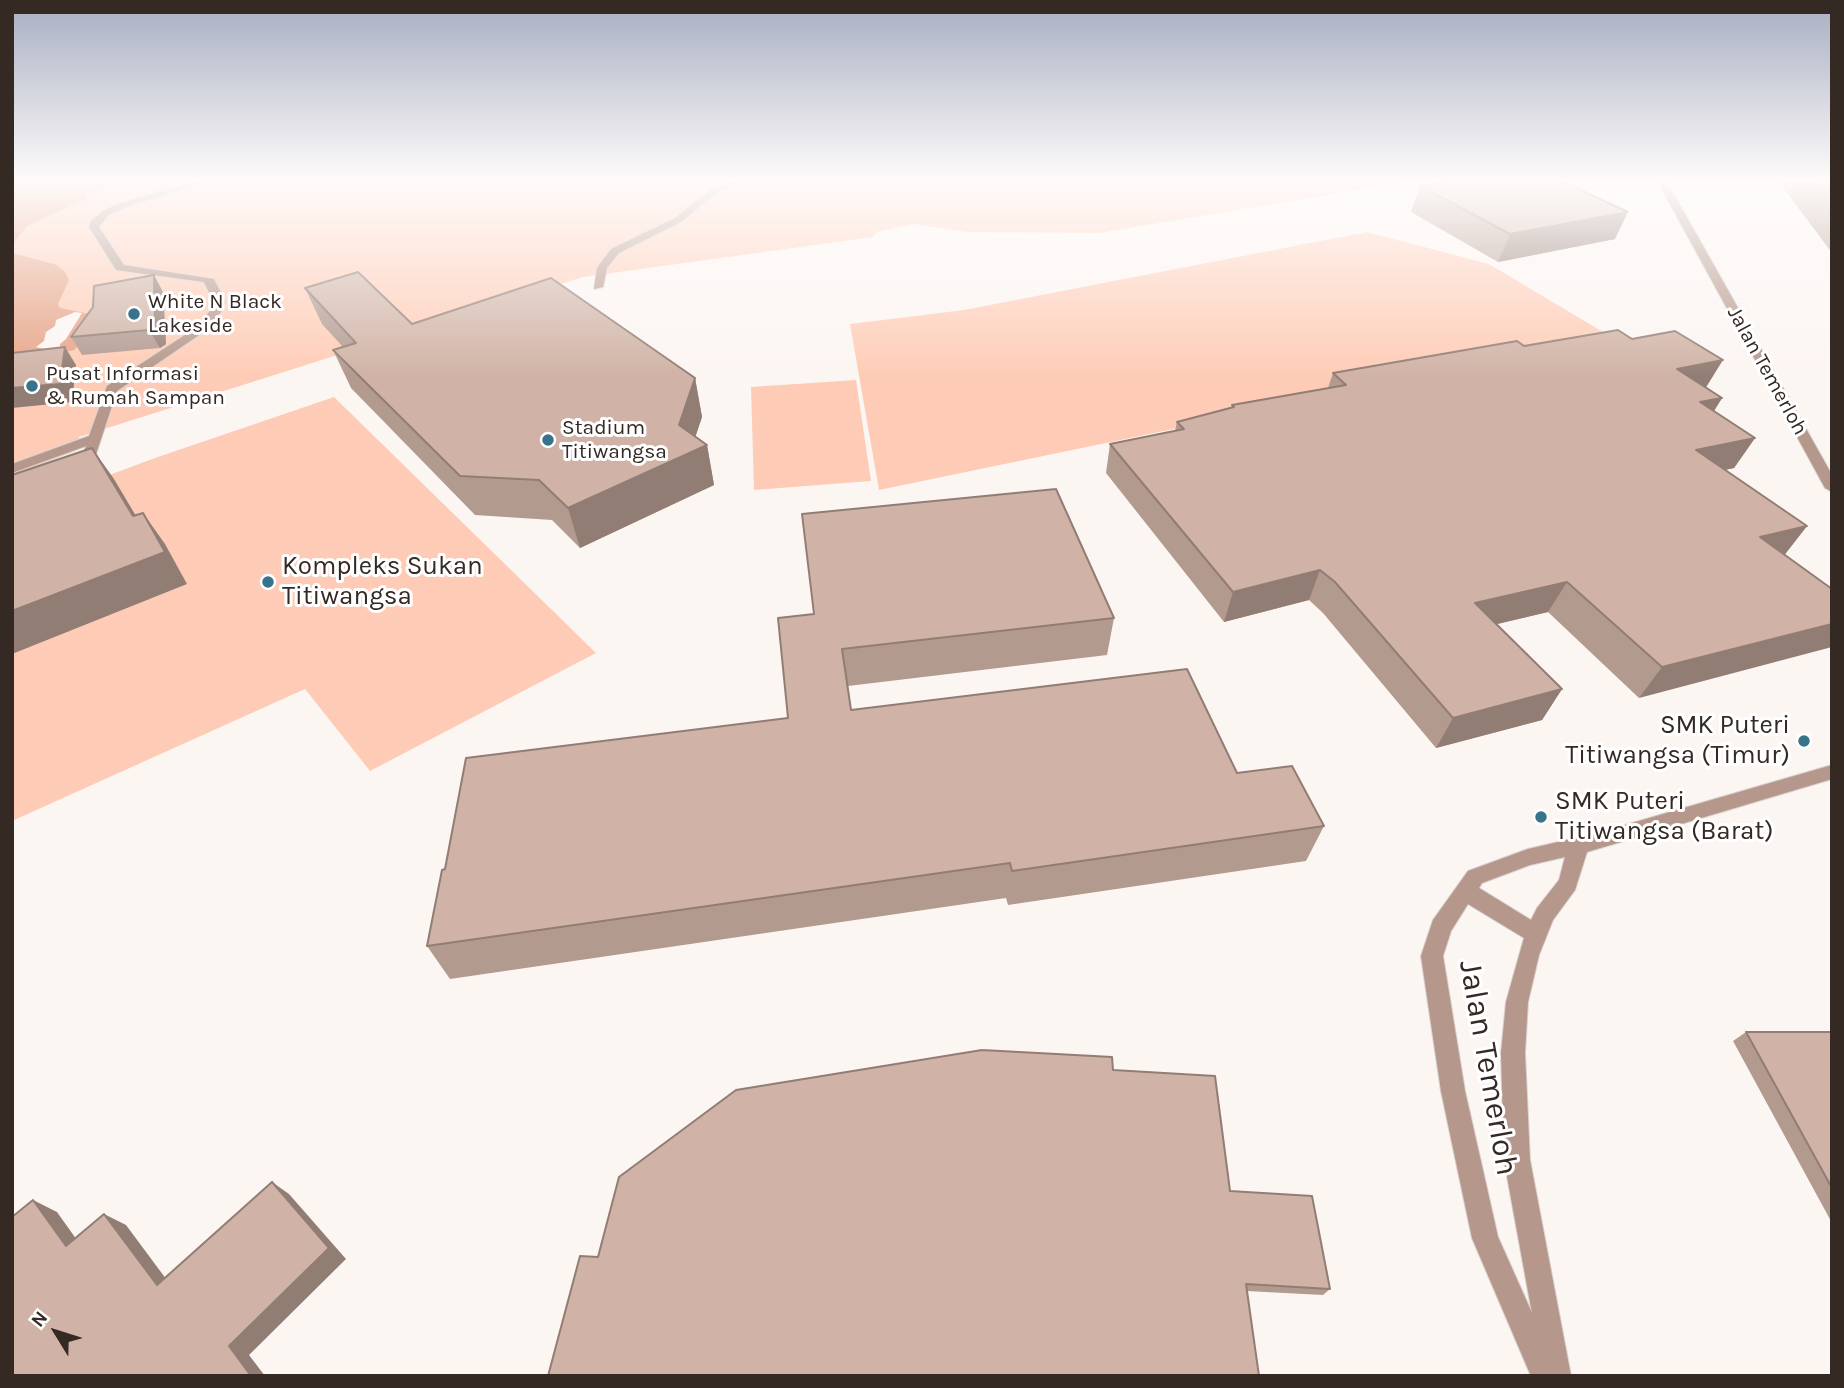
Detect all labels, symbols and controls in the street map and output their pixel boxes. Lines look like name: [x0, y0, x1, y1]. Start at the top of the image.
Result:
place label: White N Black Lakeside: [148, 289, 282, 339]
street label: Jalan Temerloh: [1721, 302, 1813, 440]
marker: White N Black Lakeside: [126, 306, 142, 322]
place label: Pusat Informasi & Rumah Sampan: [46, 361, 225, 411]
marker: Pusat Informasi & Rumah Sampan: [24, 378, 40, 394]
place label: Stadium Titiwangsa: [562, 415, 667, 465]
marker: Stadium Titiwangsa: [540, 432, 556, 448]
place label: Kompleks Sukan Titiwangsa: [282, 551, 483, 612]
marker: Kompleks Sukan Titiwangsa: [260, 574, 276, 590]
place label: SMK Puteri Titiwangsa (Timur): [1565, 710, 1790, 772]
marker: SMK Puteri Titiwangsa (Timur): [1796, 733, 1812, 749]
place label: SMK Puteri Titiwangsa (Barat): [1555, 786, 1773, 848]
marker: SMK Puteri Titiwangsa (Barat): [1533, 809, 1549, 825]
street label: Jalan Temerloh: [1450, 957, 1526, 1179]
north arrow: [21, 1297, 91, 1367]
text: N: [27, 1307, 52, 1331]

